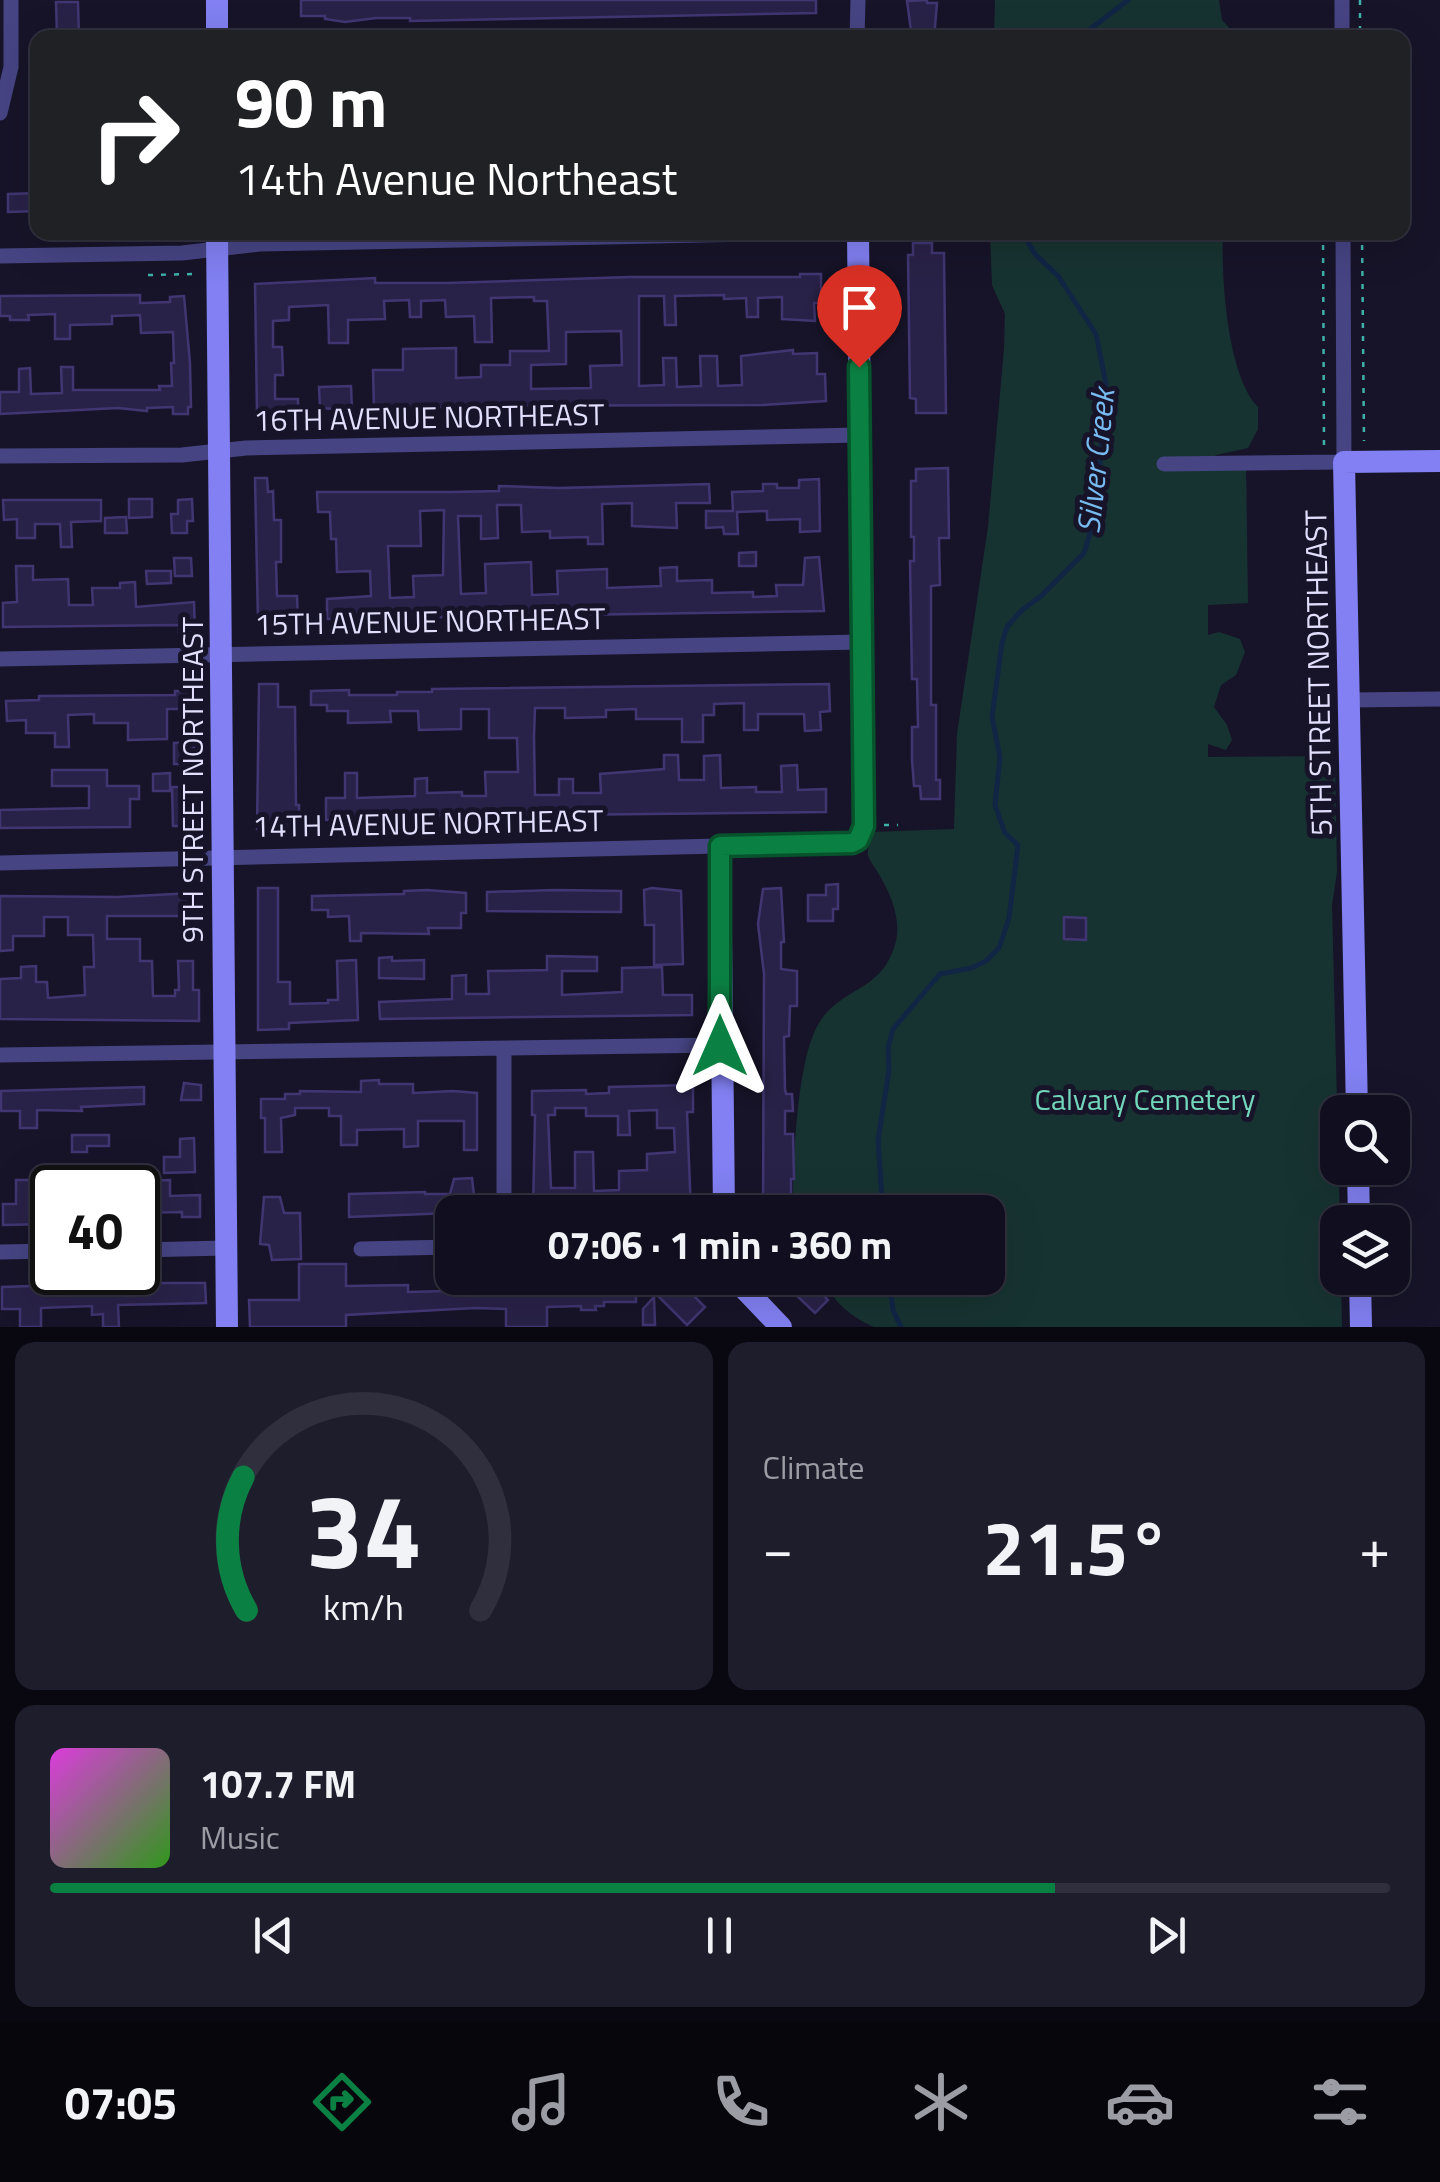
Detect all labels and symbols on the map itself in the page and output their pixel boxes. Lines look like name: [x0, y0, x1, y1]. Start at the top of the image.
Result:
pin: [817, 265, 902, 368]
water label: Silver Creek: [1064, 383, 1127, 536]
street label: 16TH AVENUE NORTHEAST: [253, 391, 605, 443]
street label: 5TH STREET NORTHEAST: [1292, 509, 1344, 836]
street label: 15TH AVENUE NORTHEAST: [254, 595, 606, 647]
street label: 9TH STREET NORTHEAST: [169, 617, 215, 943]
street label: 14TH AVENUE NORTHEAST: [252, 797, 604, 849]
position arrow: [668, 994, 772, 1098]
park label: Calvary Cemetery: [1035, 1076, 1255, 1122]
speed limit sign: 40: [30, 1165, 160, 1295]

